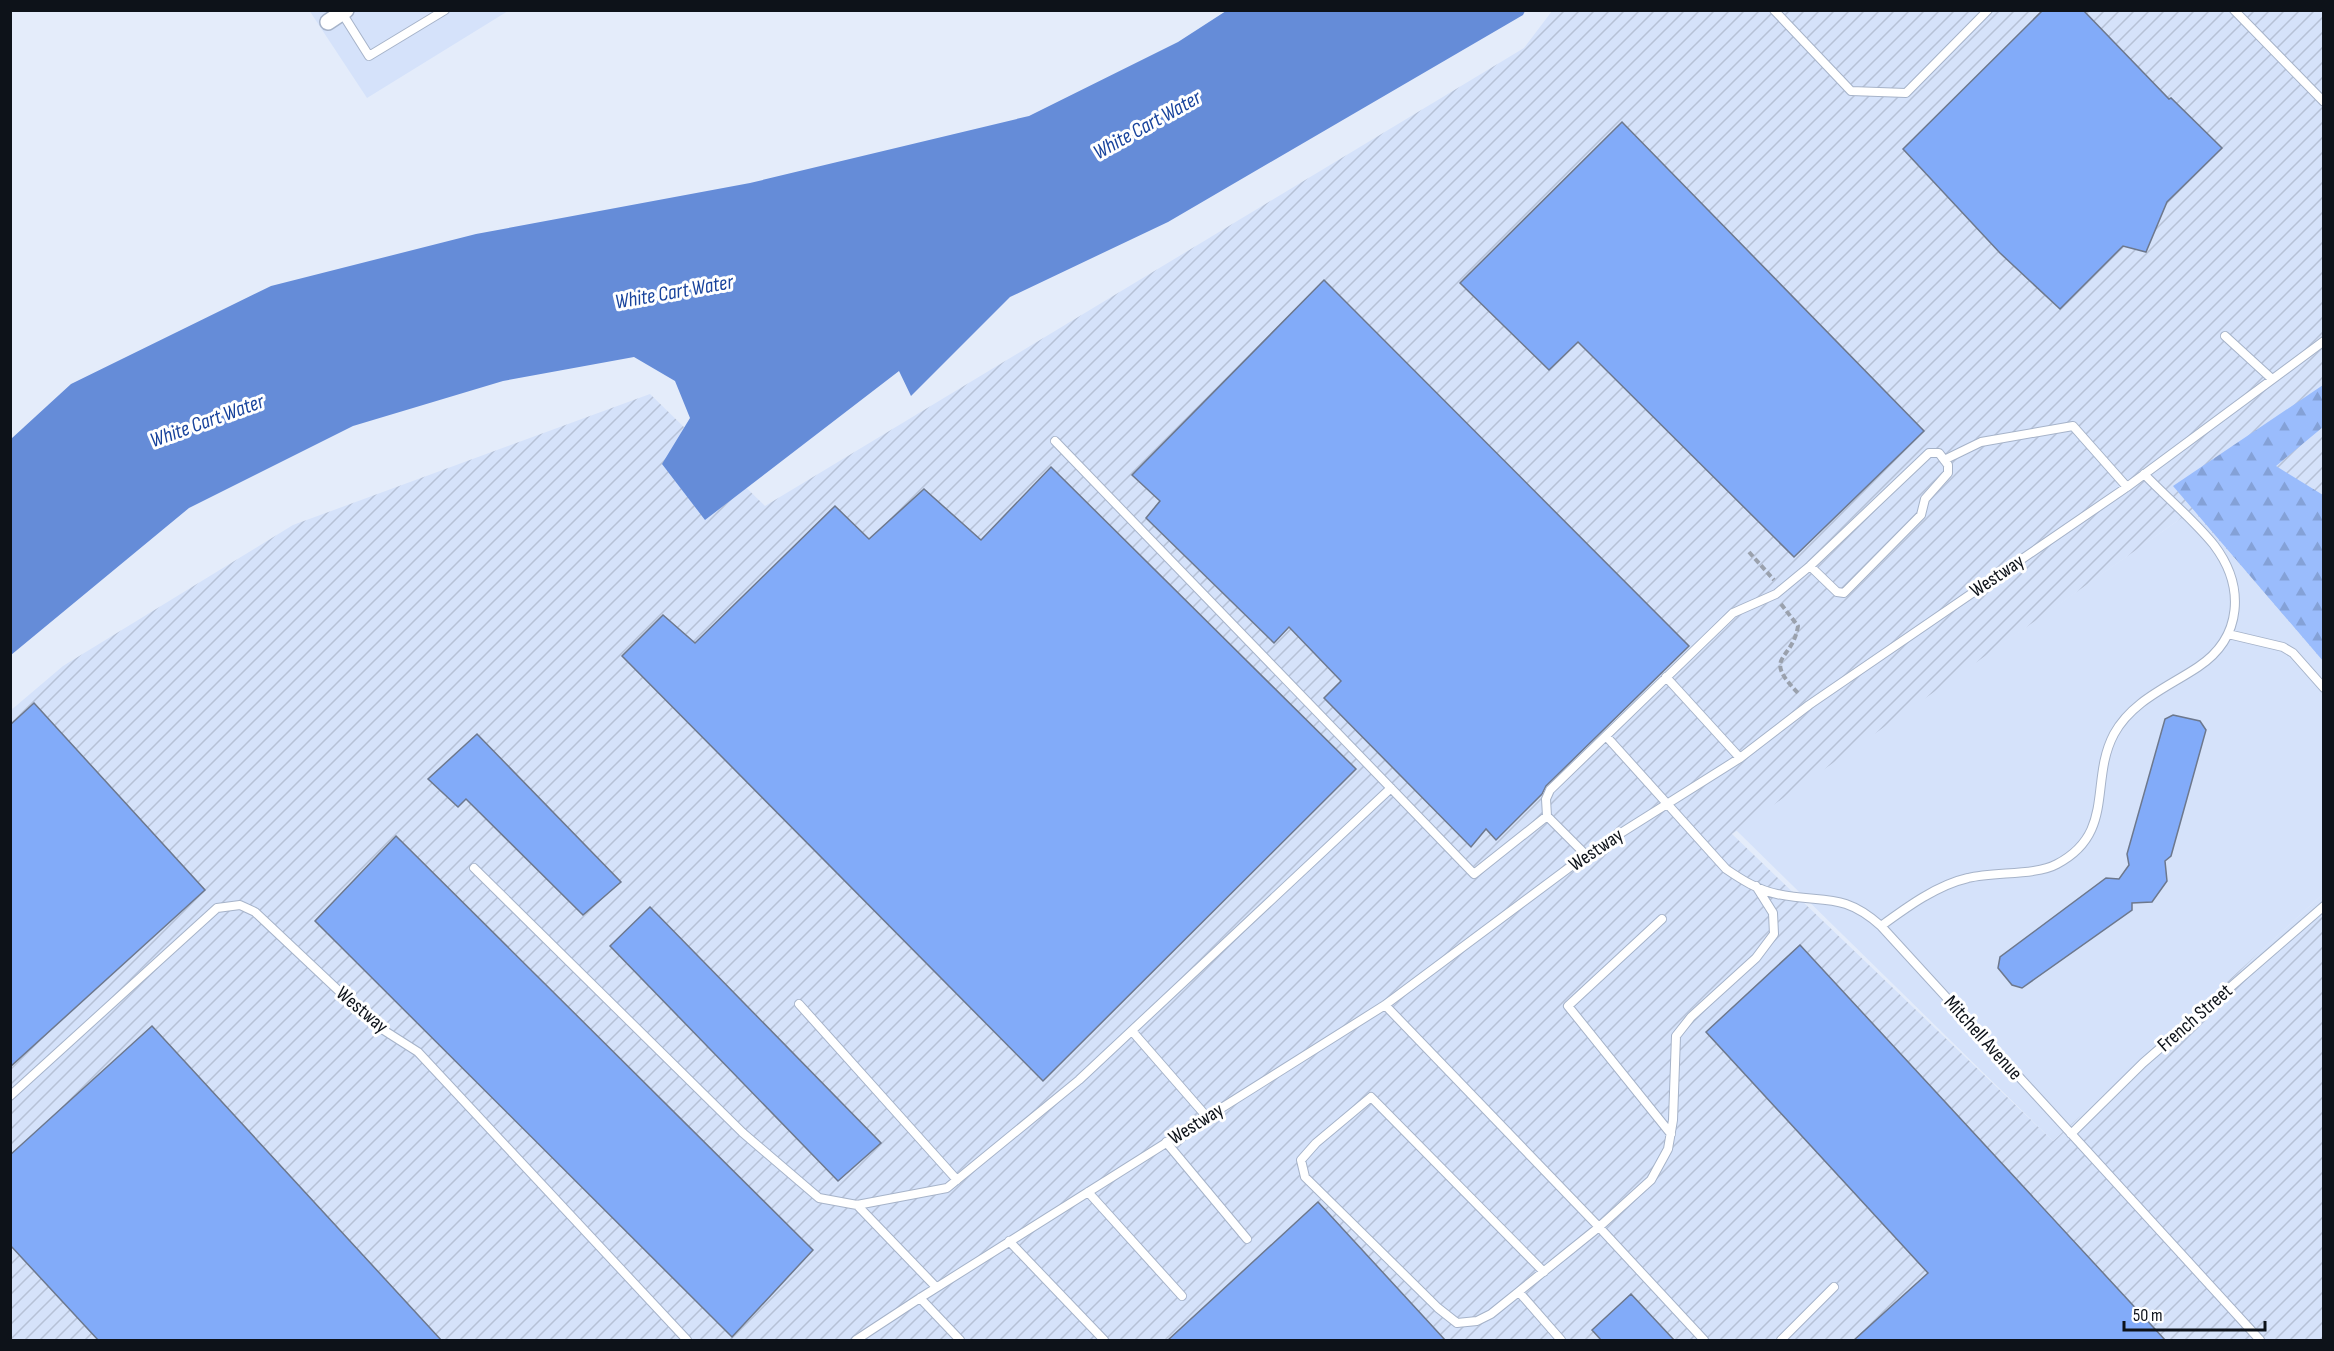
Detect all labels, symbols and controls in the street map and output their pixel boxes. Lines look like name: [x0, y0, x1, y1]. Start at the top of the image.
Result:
water label: White Cart Water: [1089, 85, 1206, 165]
water label: White Cart Water: [613, 269, 736, 315]
water label: White Cart Water: [147, 388, 268, 453]
street label: Westway: [1965, 549, 2029, 603]
street label: Westway: [1564, 823, 1628, 877]
street label: French Street: [2153, 979, 2237, 1057]
street label: Westway: [331, 981, 393, 1039]
street label: Mitchell Avenue: [1939, 991, 2027, 1085]
street label: Westway: [1164, 1098, 1228, 1150]
scale bar: [2124, 1294, 2265, 1332]
text: 50 m: [2133, 1305, 2163, 1326]

